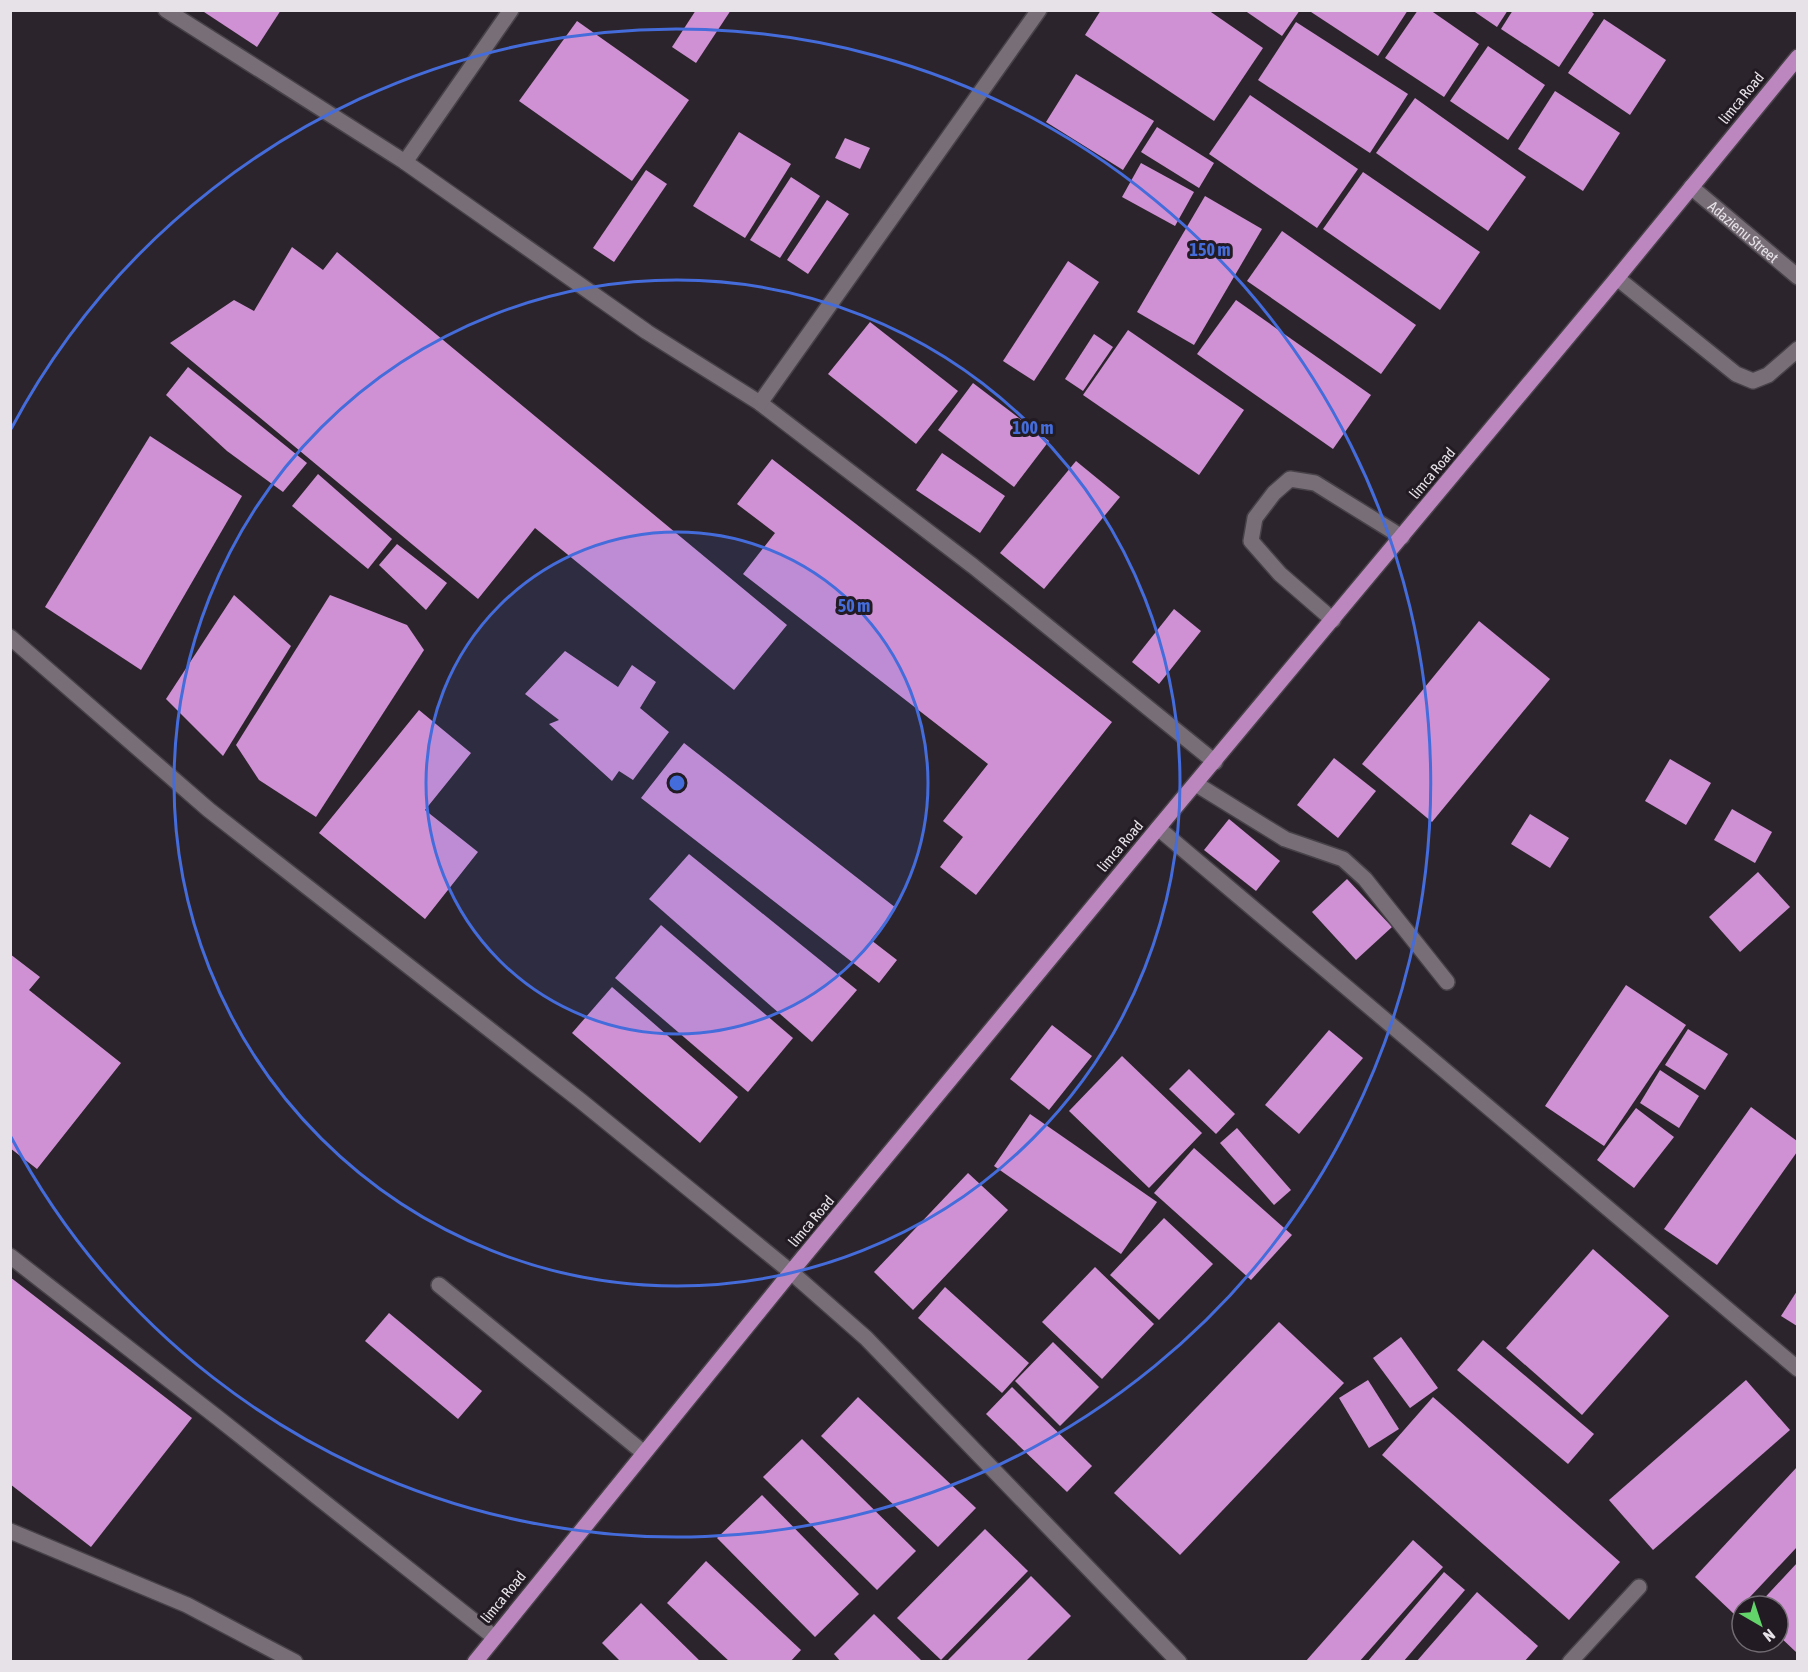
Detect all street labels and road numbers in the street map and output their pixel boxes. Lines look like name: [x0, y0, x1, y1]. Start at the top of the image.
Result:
street label: limca Road: [1715, 69, 1767, 127]
street label: Adazienu Street: [1705, 197, 1782, 266]
street label: limca Road: [1406, 444, 1458, 502]
street label: limca Road: [1094, 817, 1146, 875]
street label: limca Road: [785, 1192, 837, 1250]
street label: limca Road: [477, 1568, 529, 1626]

